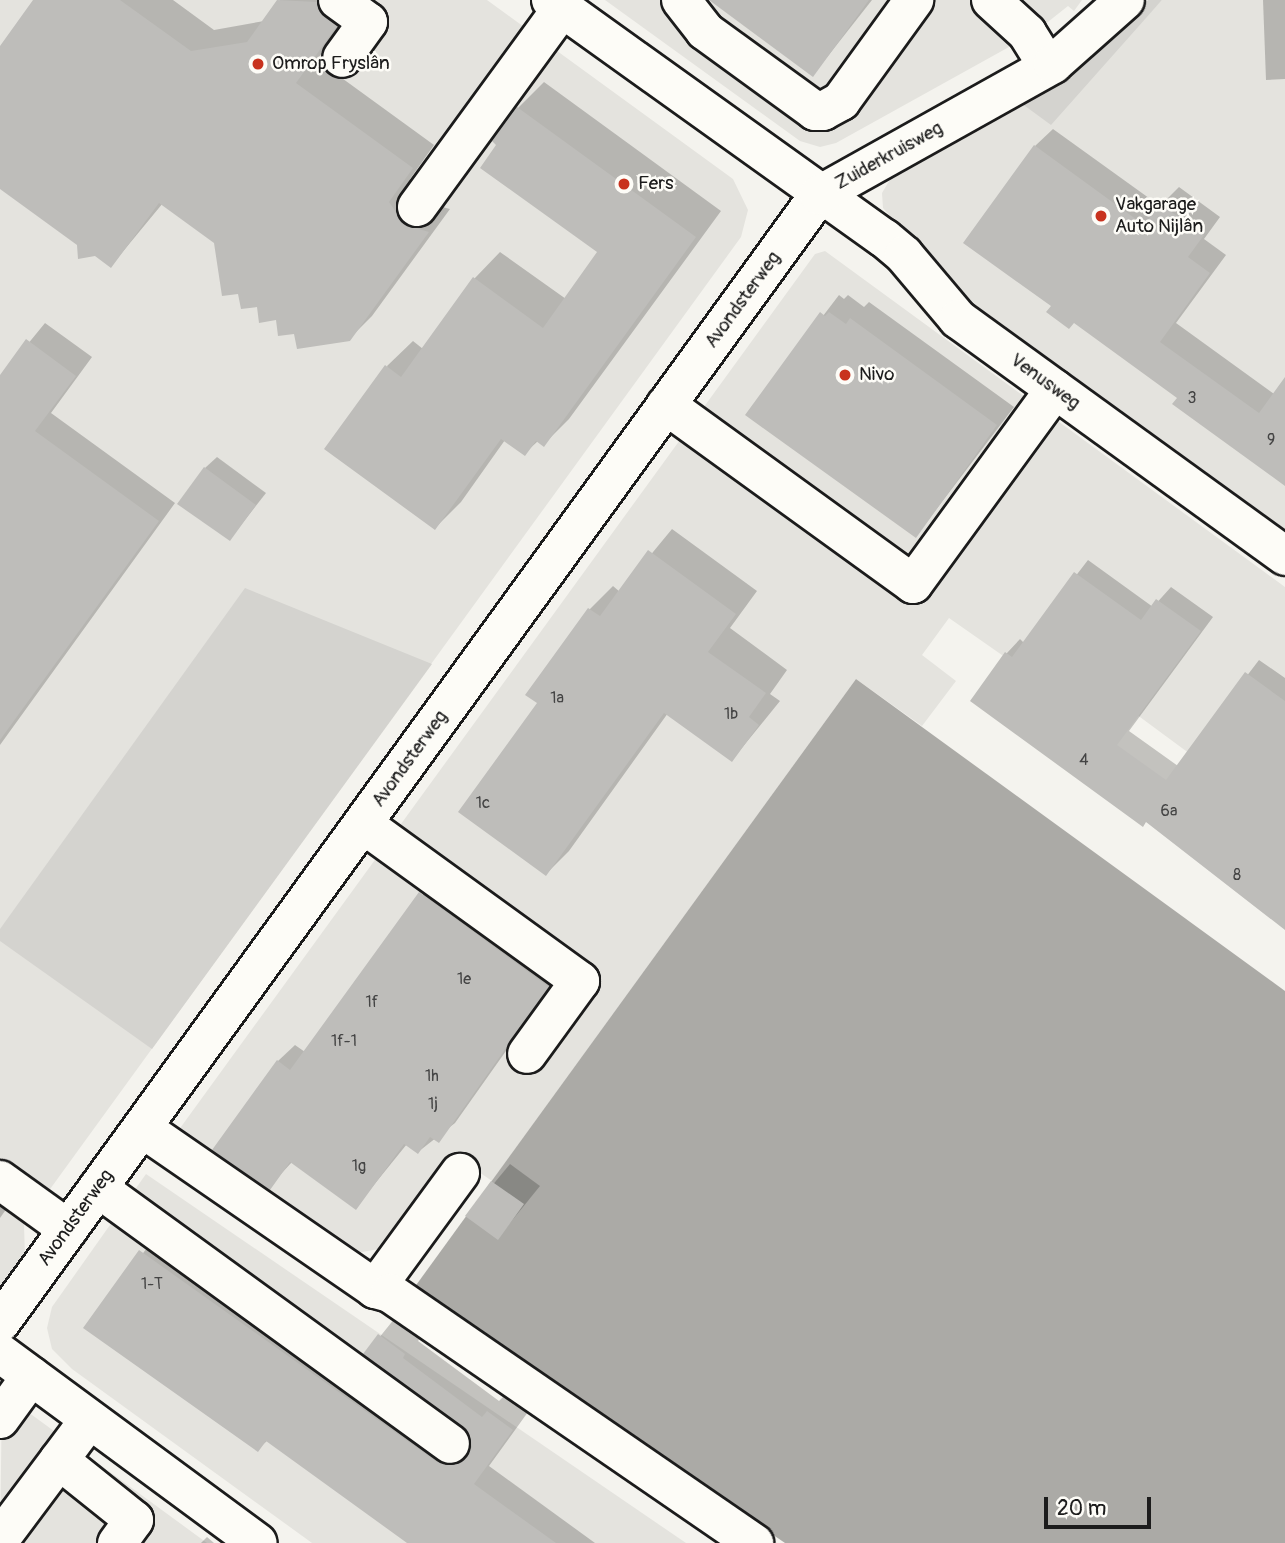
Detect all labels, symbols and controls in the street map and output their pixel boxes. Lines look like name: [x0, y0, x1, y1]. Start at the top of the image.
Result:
place label: Omrop Fryslân: [272, 53, 390, 75]
marker: Omrop Fryslân: [250, 56, 266, 72]
street label: Zuiderkruisweg: [831, 117, 947, 195]
place label: Fers: [638, 173, 674, 195]
marker: Fers: [616, 176, 632, 192]
place label: Vakgarage Auto Nijlân: [1115, 194, 1203, 238]
marker: Vakgarage Auto Nijlân: [1093, 208, 1109, 224]
street label: Avondsterweg: [700, 247, 786, 353]
street label: Venusweg: [1006, 349, 1084, 415]
place label: Nivo: [859, 364, 895, 386]
marker: Nivo: [837, 367, 853, 383]
house number: 3: [1188, 388, 1196, 408]
house number: 9: [1267, 430, 1275, 450]
house number: 1a: [550, 688, 564, 708]
house number: 1b: [724, 704, 738, 724]
street label: Avondsterweg: [367, 706, 453, 812]
house number: 4: [1079, 750, 1089, 770]
house number: 1c: [476, 793, 490, 813]
house number: 6a: [1161, 801, 1177, 821]
house number: 8: [1233, 865, 1241, 885]
house number: 1e: [457, 969, 471, 989]
house number: 1f: [366, 992, 378, 1012]
house number: 1f-1: [331, 1031, 357, 1051]
house number: 1h: [425, 1066, 439, 1086]
house number: 1j: [428, 1094, 438, 1114]
house number: 1g: [352, 1156, 366, 1176]
street label: Avondsterweg: [33, 1165, 119, 1271]
house number: 1-T: [141, 1274, 163, 1294]
scale bar: [1047, 1484, 1154, 1528]
text: 20 m: [1057, 1495, 1106, 1522]

